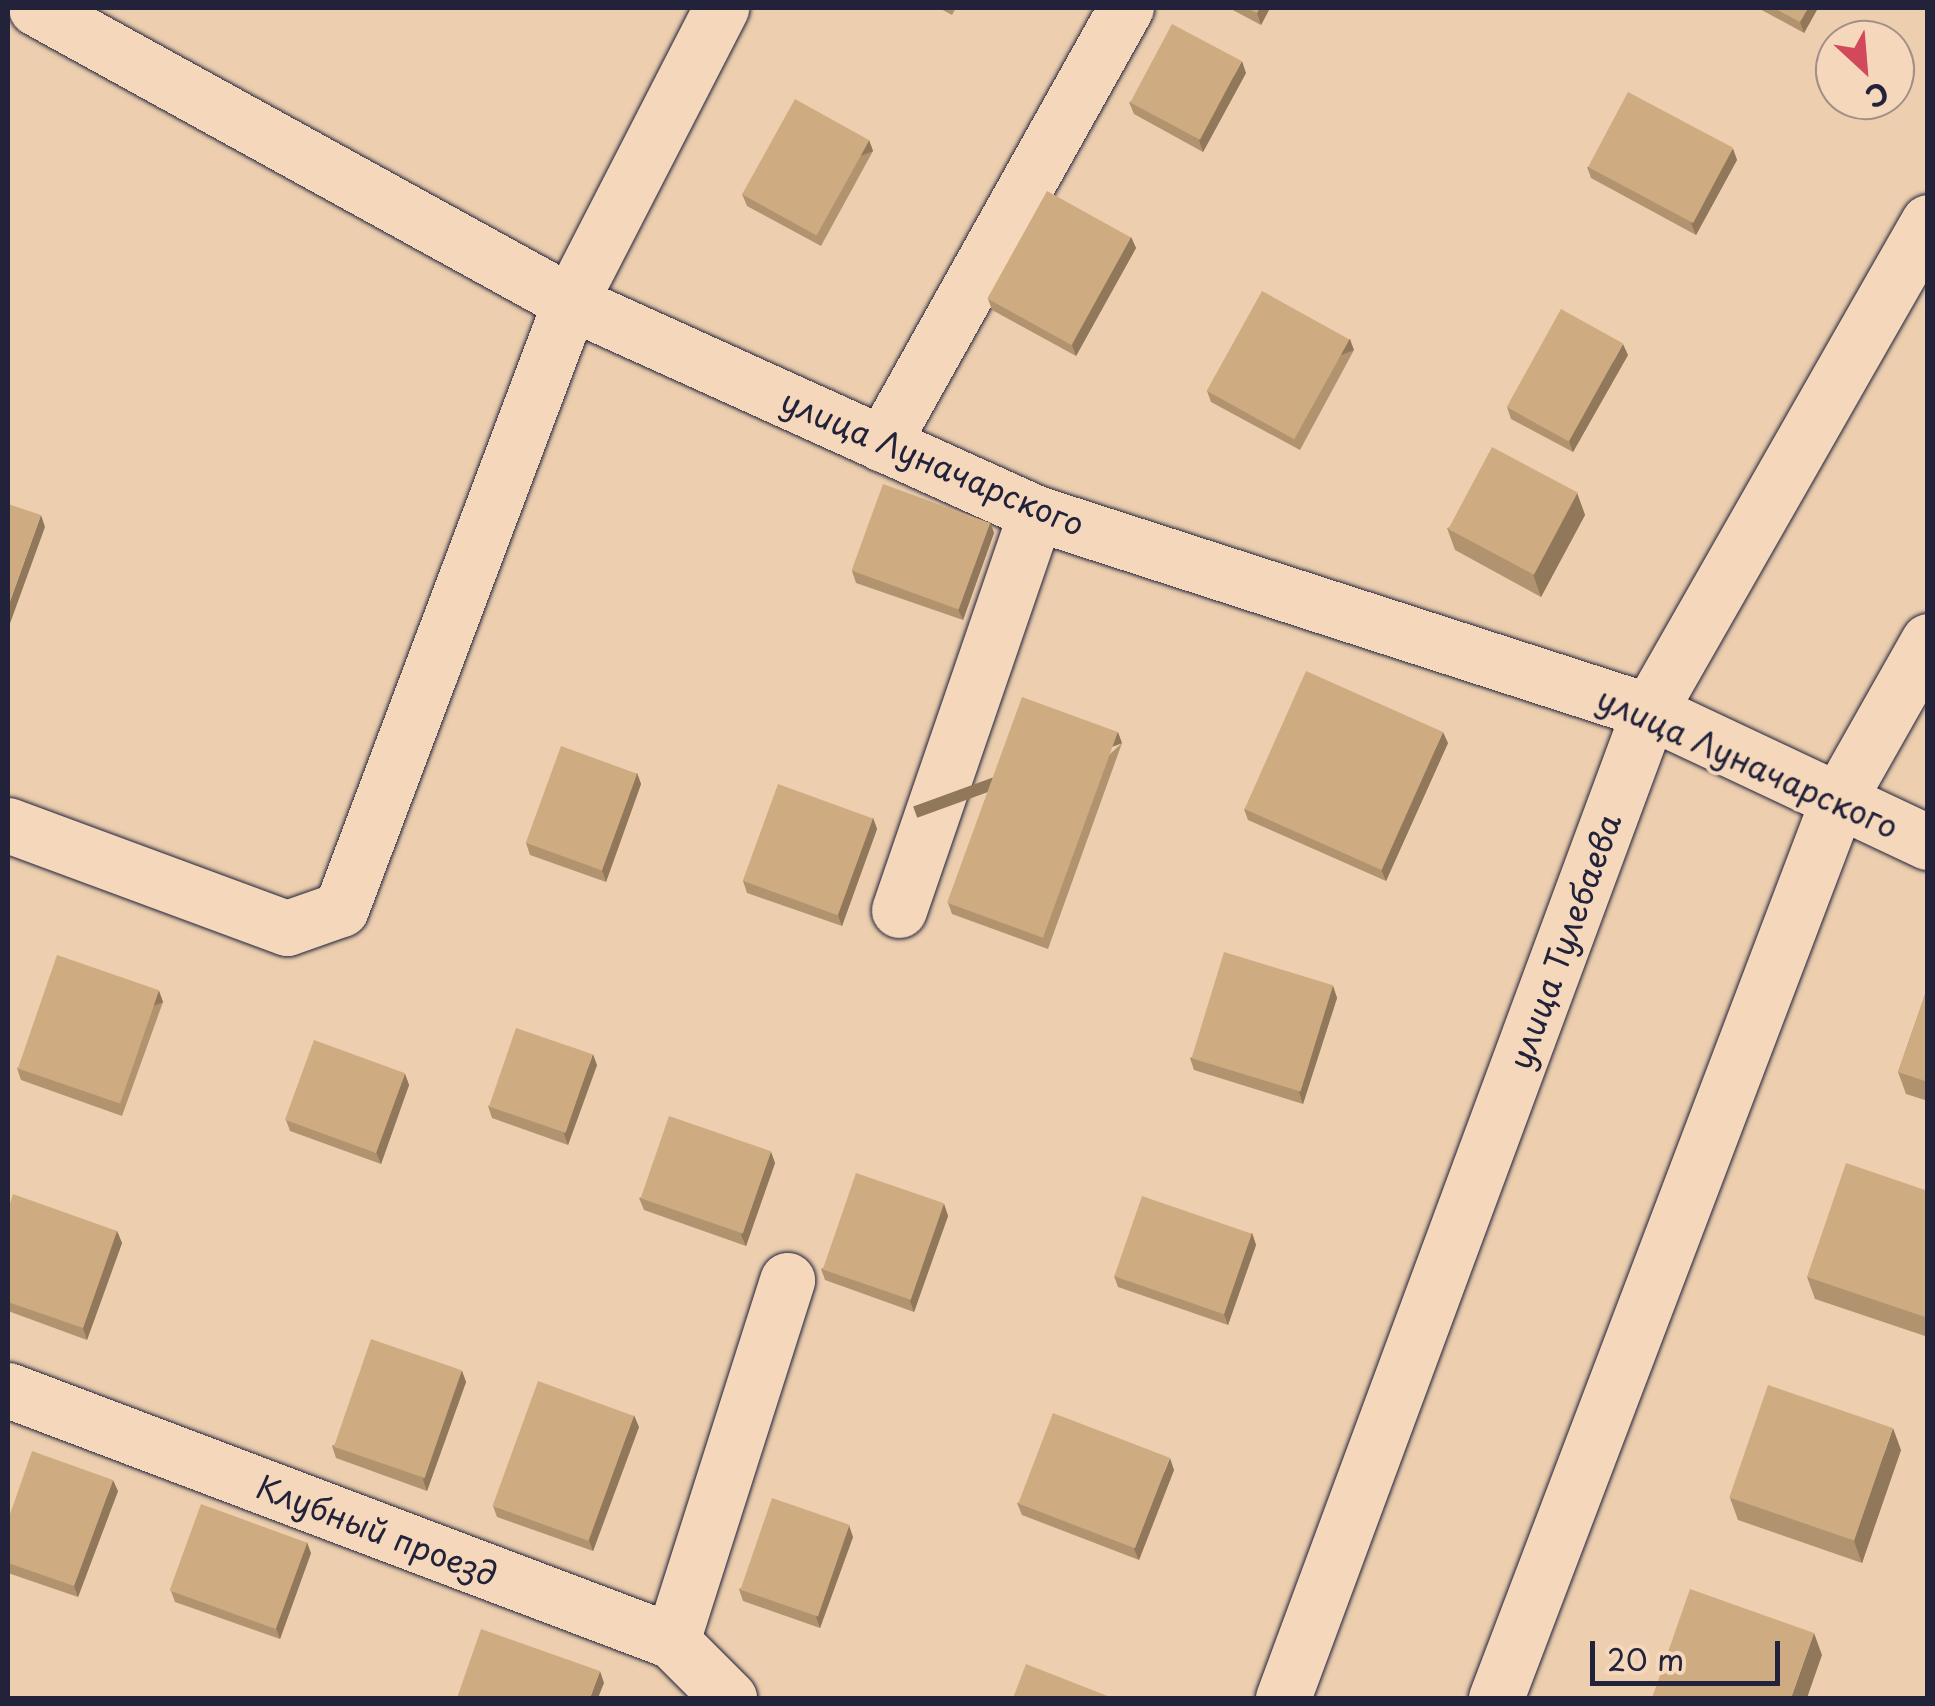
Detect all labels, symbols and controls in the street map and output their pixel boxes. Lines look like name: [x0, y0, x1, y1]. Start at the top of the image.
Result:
north arrow: [1815, 20, 1915, 120]
text: С: [1859, 72, 1896, 120]
street label: улица Луначарского: [775, 380, 1091, 544]
street label: улица Луначарского: [1591, 678, 1905, 846]
street label: улица Тулебаева: [1500, 807, 1628, 1075]
street label: Клубный проезд: [251, 1466, 503, 1594]
scale bar: [1595, 1621, 1785, 1683]
text: 20 m: [1607, 1636, 1684, 1681]

